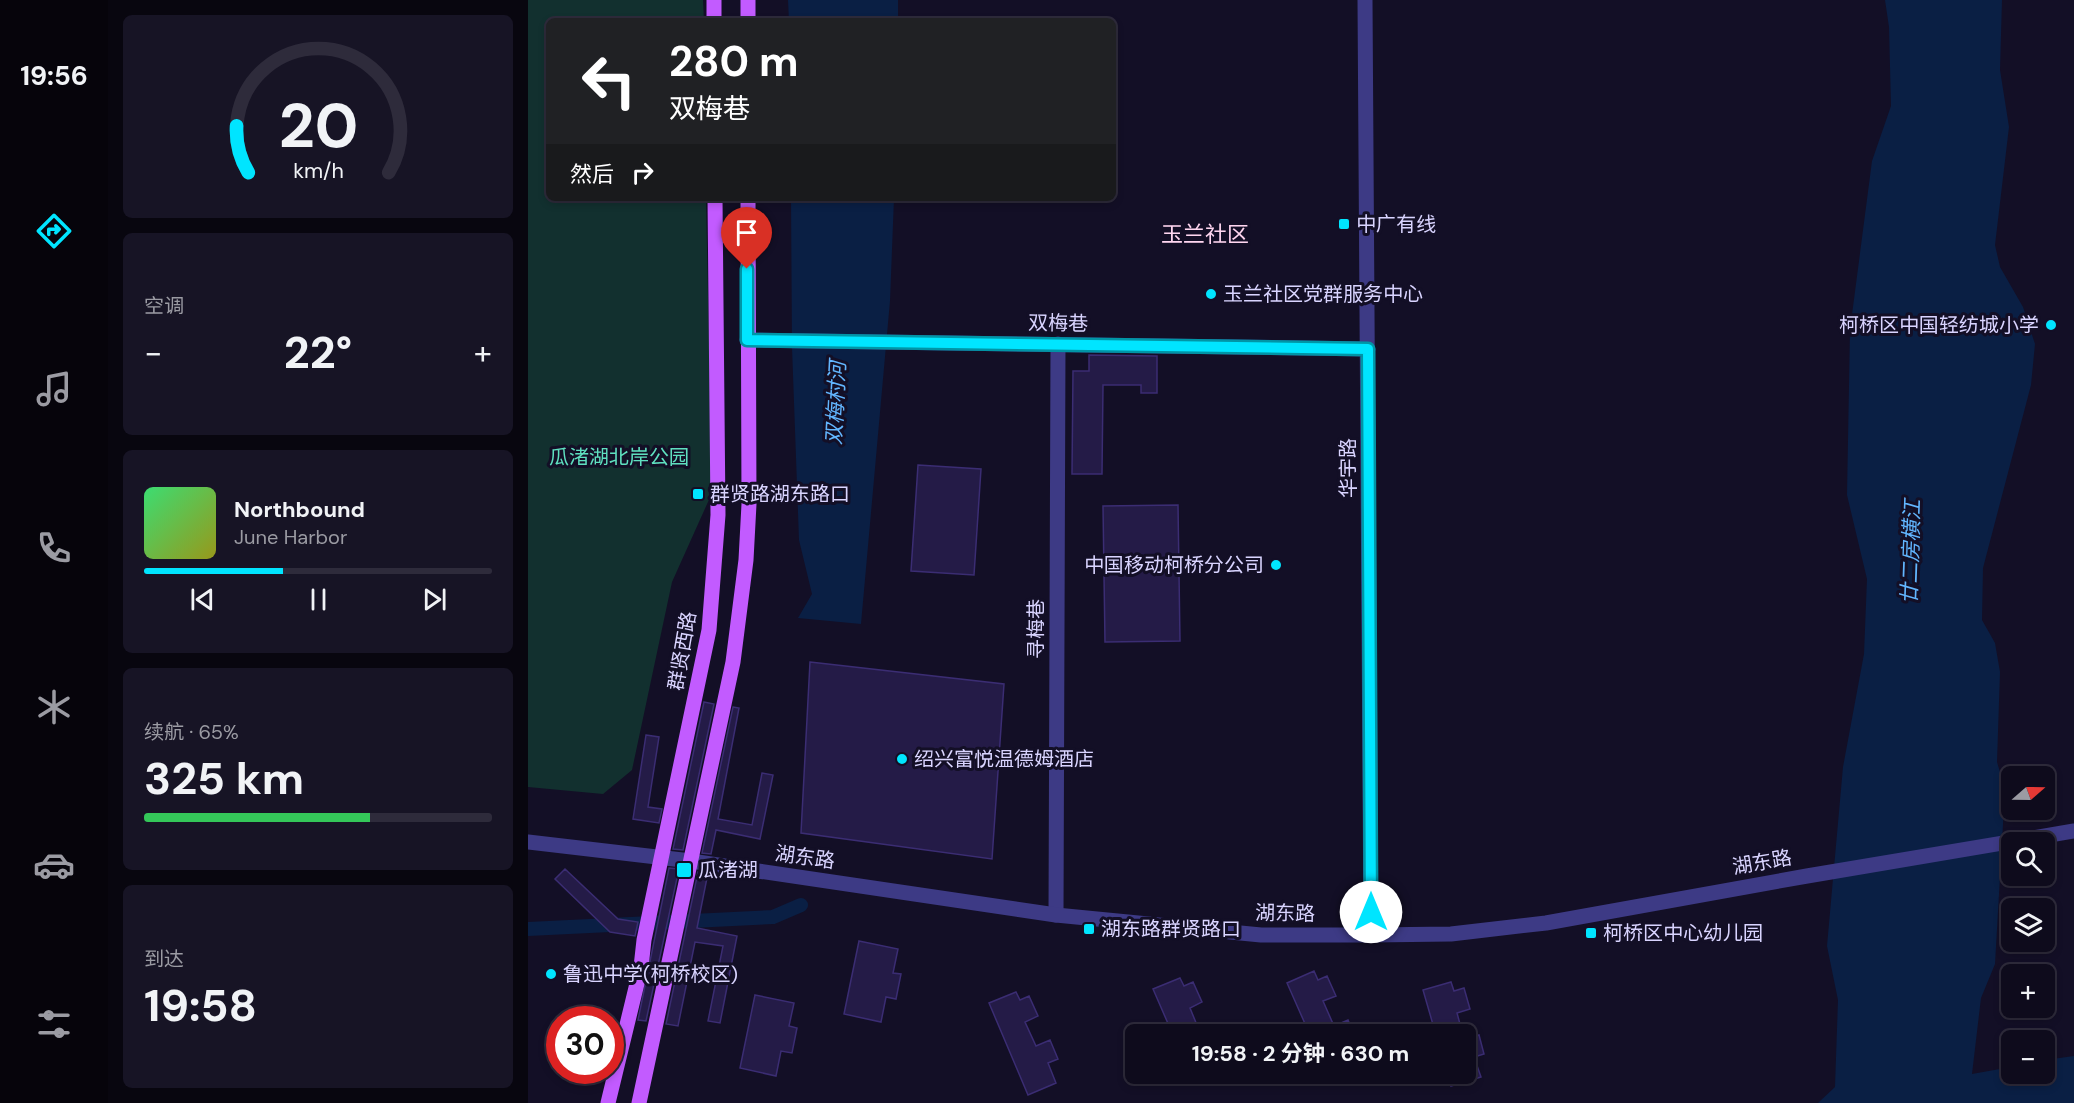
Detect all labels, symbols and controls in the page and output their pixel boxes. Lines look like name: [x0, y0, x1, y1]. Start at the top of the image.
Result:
text: 280 m: [669, 34, 799, 89]
icon: left: [570, 42, 648, 120]
text: 19:56: [20, 58, 88, 93]
text: 20: [278, 85, 358, 166]
text: 双梅巷: [669, 91, 750, 126]
icon: right: [626, 156, 659, 189]
text: km/h: [293, 158, 343, 186]
text: 然后: [570, 160, 614, 189]
pin: [721, 207, 772, 269]
icon: directions: [33, 210, 75, 252]
place label: 中广有线: [1356, 211, 1436, 237]
icon: arrive: [730, 216, 763, 249]
marker: 中广有线: [1337, 217, 1351, 231]
district label: 玉兰社区: [1161, 220, 1249, 249]
place label: 玉兰社区党群服务中心: [1223, 281, 1423, 307]
marker: 玉兰社区党群服务中心: [1204, 287, 1218, 301]
text: 空调: [144, 293, 184, 319]
street label: 双梅巷: [1028, 309, 1088, 337]
place label: 柯桥区中国轻纺城小学: [1839, 312, 2039, 338]
marker: 柯桥区中国轻纺城小学: [2044, 318, 2058, 332]
text: 22°: [284, 323, 352, 382]
text: −: [144, 331, 162, 374]
text: +: [474, 331, 492, 374]
water label: 双梅村河: [820, 356, 852, 446]
icon: music: [33, 368, 75, 410]
street label: 华宇路: [1335, 438, 1361, 498]
park label: 瓜渚湖北岸公园: [549, 444, 689, 470]
place label: 群贤路湖东路口: [710, 481, 850, 507]
marker: 群贤路湖东路口: [691, 487, 705, 501]
text: Northbound: [234, 495, 365, 524]
water label: 廿二房横江: [1895, 497, 1927, 605]
text: June Harbor: [234, 524, 347, 550]
icon: phone: [33, 527, 75, 569]
place label: 中国移动柯桥分公司: [1084, 552, 1264, 578]
marker: 中国移动柯桥分公司: [1269, 558, 1283, 572]
icon: previous: [186, 583, 219, 616]
icon: pause: [302, 583, 335, 616]
icon: next: [418, 583, 451, 616]
street label: 寻梅巷: [1023, 599, 1049, 659]
street label: 群贤西路: [662, 609, 702, 693]
icon: climate: [33, 686, 75, 728]
text: 续航 · 65%: [144, 719, 239, 745]
place label: 绍兴富悦温德姆酒店: [914, 746, 1094, 772]
text: 325 km: [144, 749, 304, 808]
marker: 绍兴富悦温德姆酒店: [895, 752, 909, 766]
north arrow: [2001, 766, 2055, 820]
map controls: [2001, 766, 2055, 1084]
button: search: [2001, 832, 2055, 886]
street label: 湖东路: [773, 840, 837, 874]
icon: car: [33, 844, 75, 886]
street label: 湖东路: [1730, 844, 1794, 880]
place label: 瓜渚湖: [698, 857, 758, 883]
marker: 瓜渚湖: [675, 861, 693, 879]
position arrow: [1339, 880, 1403, 944]
button: layers: [2001, 898, 2055, 952]
street label: 湖东路: [1255, 899, 1315, 927]
place label: 湖东路群贤路口: [1101, 916, 1241, 942]
place label: 柯桥区中心幼儿园: [1603, 920, 1763, 946]
marker: 湖东路群贤路口: [1082, 922, 1096, 936]
marker: 柯桥区中心幼儿园: [1584, 926, 1598, 940]
text: 到达: [144, 946, 184, 972]
place label: 鲁迅中学(柯桥校区): [563, 961, 738, 987]
button: +: [2001, 964, 2055, 1018]
marker: 鲁迅中学(柯桥校区): [544, 967, 558, 981]
text: 19:58: [144, 976, 257, 1035]
icon: filters: [33, 1003, 75, 1045]
speed limit sign: 30: [546, 1006, 624, 1084]
button: −: [2001, 1030, 2055, 1084]
text: 19:58 · 2 分钟 · 630 m: [1192, 1039, 1409, 1068]

